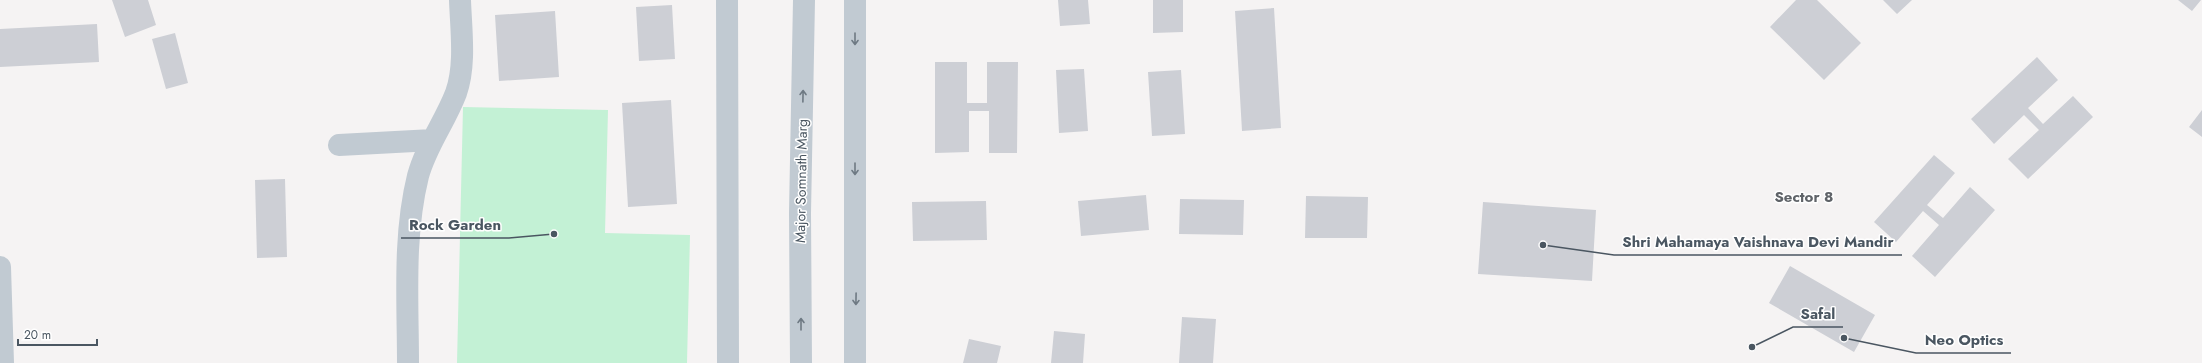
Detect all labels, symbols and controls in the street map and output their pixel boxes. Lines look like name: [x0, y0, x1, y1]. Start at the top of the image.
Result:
one-way arrow: [851, 32, 859, 45]
one-way arrow: [799, 90, 806, 103]
street label: Major Somnath Marg: [790, 119, 812, 243]
one-way arrow: [851, 162, 859, 175]
district label: Sector 8: [1774, 186, 1834, 208]
callout: Rock Garden: [401, 211, 509, 238]
text: Rock Garden: [409, 214, 501, 236]
callout: Shri Mahamaya Vaishnava Devi Mandir: [1614, 228, 1902, 255]
text: Shri Mahamaya Vaishnava Devi Mandir: [1622, 231, 1894, 253]
one-way arrow: [852, 292, 859, 305]
callout: Safal: [1793, 300, 1843, 327]
text: Safal: [1801, 303, 1835, 325]
one-way arrow: [797, 318, 805, 331]
scale bar: [18, 321, 97, 347]
text: 20 m: [24, 326, 51, 344]
callout: Neo Optics: [1916, 326, 2011, 353]
text: Neo Optics: [1925, 329, 2003, 351]

